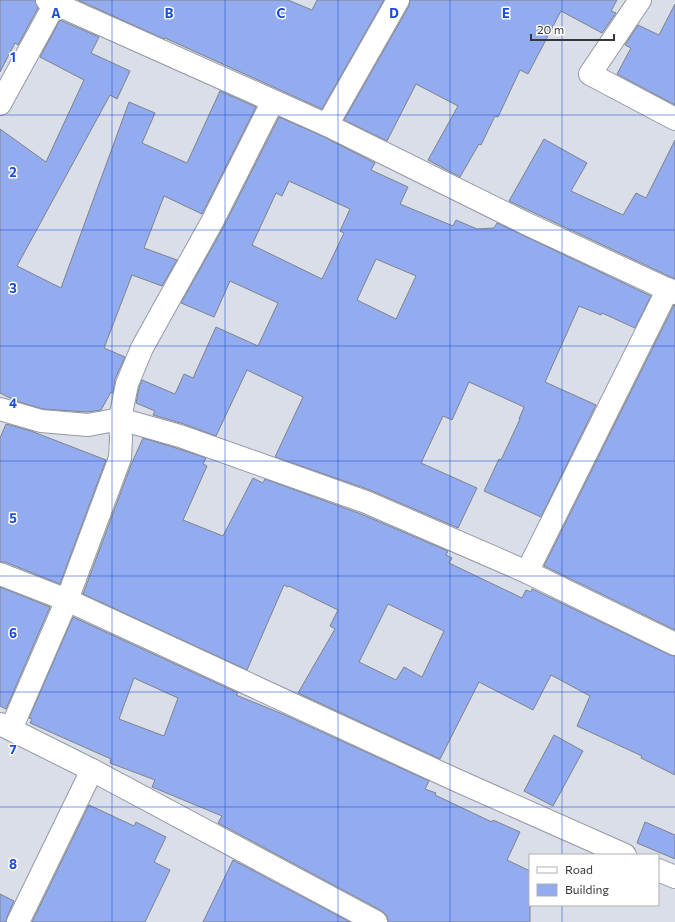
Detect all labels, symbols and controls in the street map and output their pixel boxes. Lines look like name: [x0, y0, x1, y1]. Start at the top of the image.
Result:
text: A: [51, 5, 61, 21]
text: B: [165, 5, 174, 21]
text: C: [277, 5, 286, 21]
text: D: [389, 5, 399, 21]
text: E: [502, 5, 510, 21]
scale bar: [531, 16, 614, 42]
text: 20 m: [537, 22, 564, 36]
text: 1: [10, 49, 16, 65]
text: 2: [9, 164, 17, 180]
text: 3: [9, 280, 17, 296]
text: 4: [9, 395, 17, 411]
text: 5: [9, 510, 17, 526]
text: 6: [9, 625, 17, 641]
text: 7: [9, 741, 17, 757]
legend: [529, 854, 659, 906]
text: 8: [9, 856, 17, 872]
text: Road: [565, 862, 593, 876]
text: Building: [565, 882, 609, 896]

